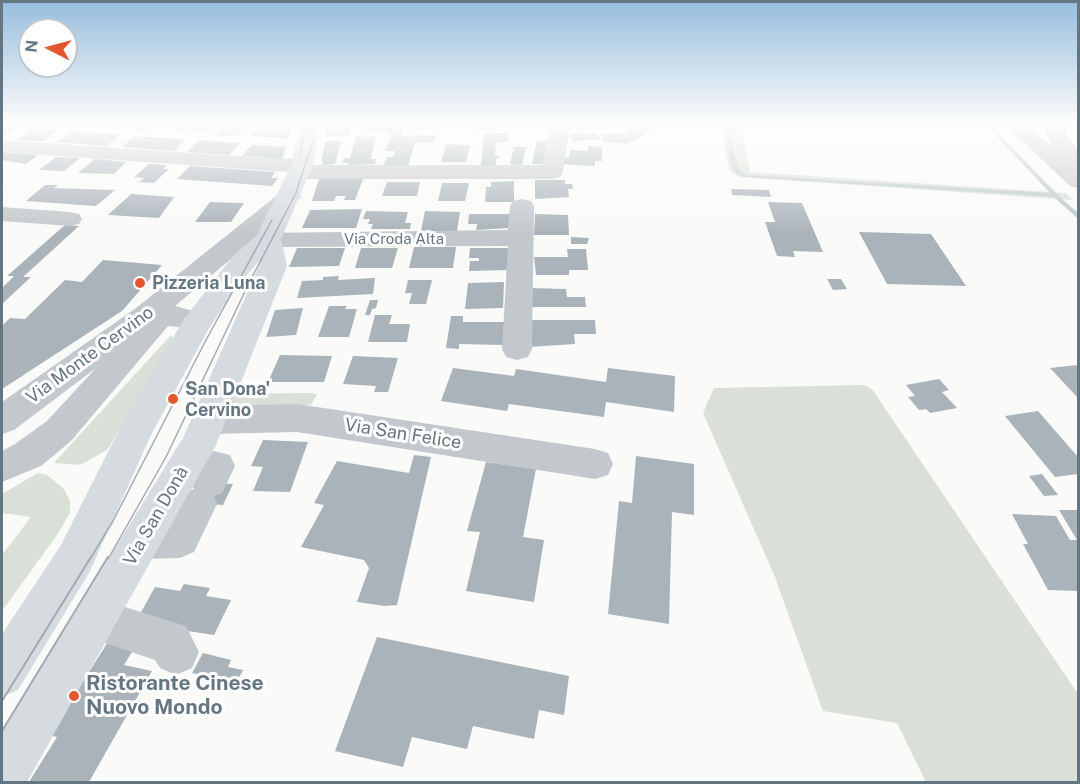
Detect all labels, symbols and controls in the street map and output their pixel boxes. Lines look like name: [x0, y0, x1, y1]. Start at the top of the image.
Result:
north arrow: [18, 18, 78, 78]
text: N: [21, 39, 42, 53]
street label: Via Croda Alta: [344, 230, 444, 248]
place label: Pizzeria Luna: [152, 272, 266, 294]
marker: Pizzeria Luna: [133, 276, 147, 290]
street label: Via Monte Cervino: [22, 302, 158, 408]
place label: San Dona' Cervino: [185, 378, 270, 420]
marker: San Dona' Cervino: [166, 392, 180, 406]
street label: Via San Felice: [343, 414, 463, 454]
street label: Via San Donà: [119, 463, 193, 569]
place label: Ristorante Cinese Nuovo Mondo: [86, 671, 264, 721]
marker: Ristorante Cinese Nuovo Mondo: [67, 689, 81, 703]

